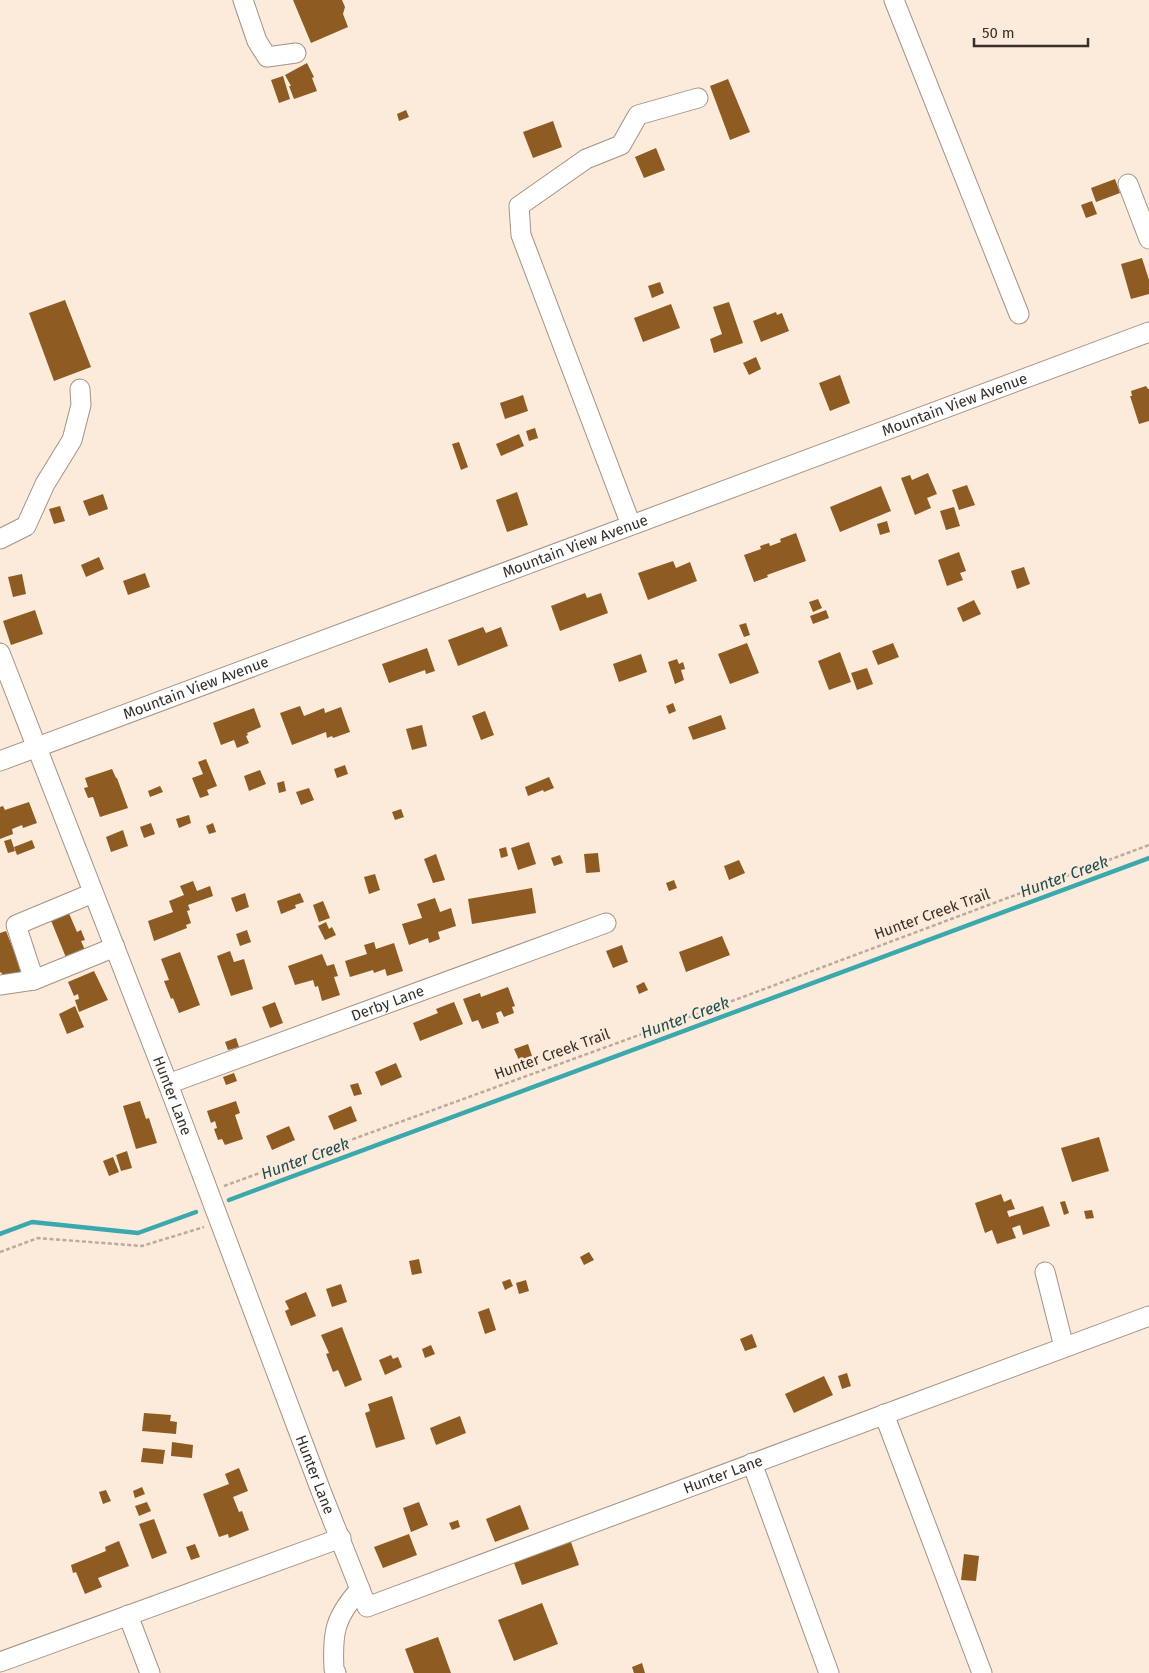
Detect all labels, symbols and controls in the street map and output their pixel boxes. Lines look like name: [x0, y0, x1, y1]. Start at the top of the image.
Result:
scale bar: [974, 15, 1088, 47]
text: 50 m: [982, 24, 1015, 42]
street label: Mountain View Avenue: [879, 369, 1030, 440]
street label: Mountain View Avenue: [500, 511, 650, 582]
street label: Mountain View Avenue: [121, 653, 271, 723]
water label: Hunter Creek: [1017, 852, 1111, 901]
street label: Hunter Creek Trail: [872, 885, 993, 943]
street label: Derby Lane: [349, 982, 427, 1025]
water label: Hunter Creek: [638, 993, 732, 1042]
street label: Hunter Creek Trail: [492, 1025, 613, 1083]
street label: Hunter Lane: [149, 1053, 195, 1138]
water label: Hunter Creek: [258, 1134, 352, 1183]
street label: Hunter Lane: [292, 1433, 338, 1517]
street label: Hunter Lane: [681, 1452, 765, 1498]

